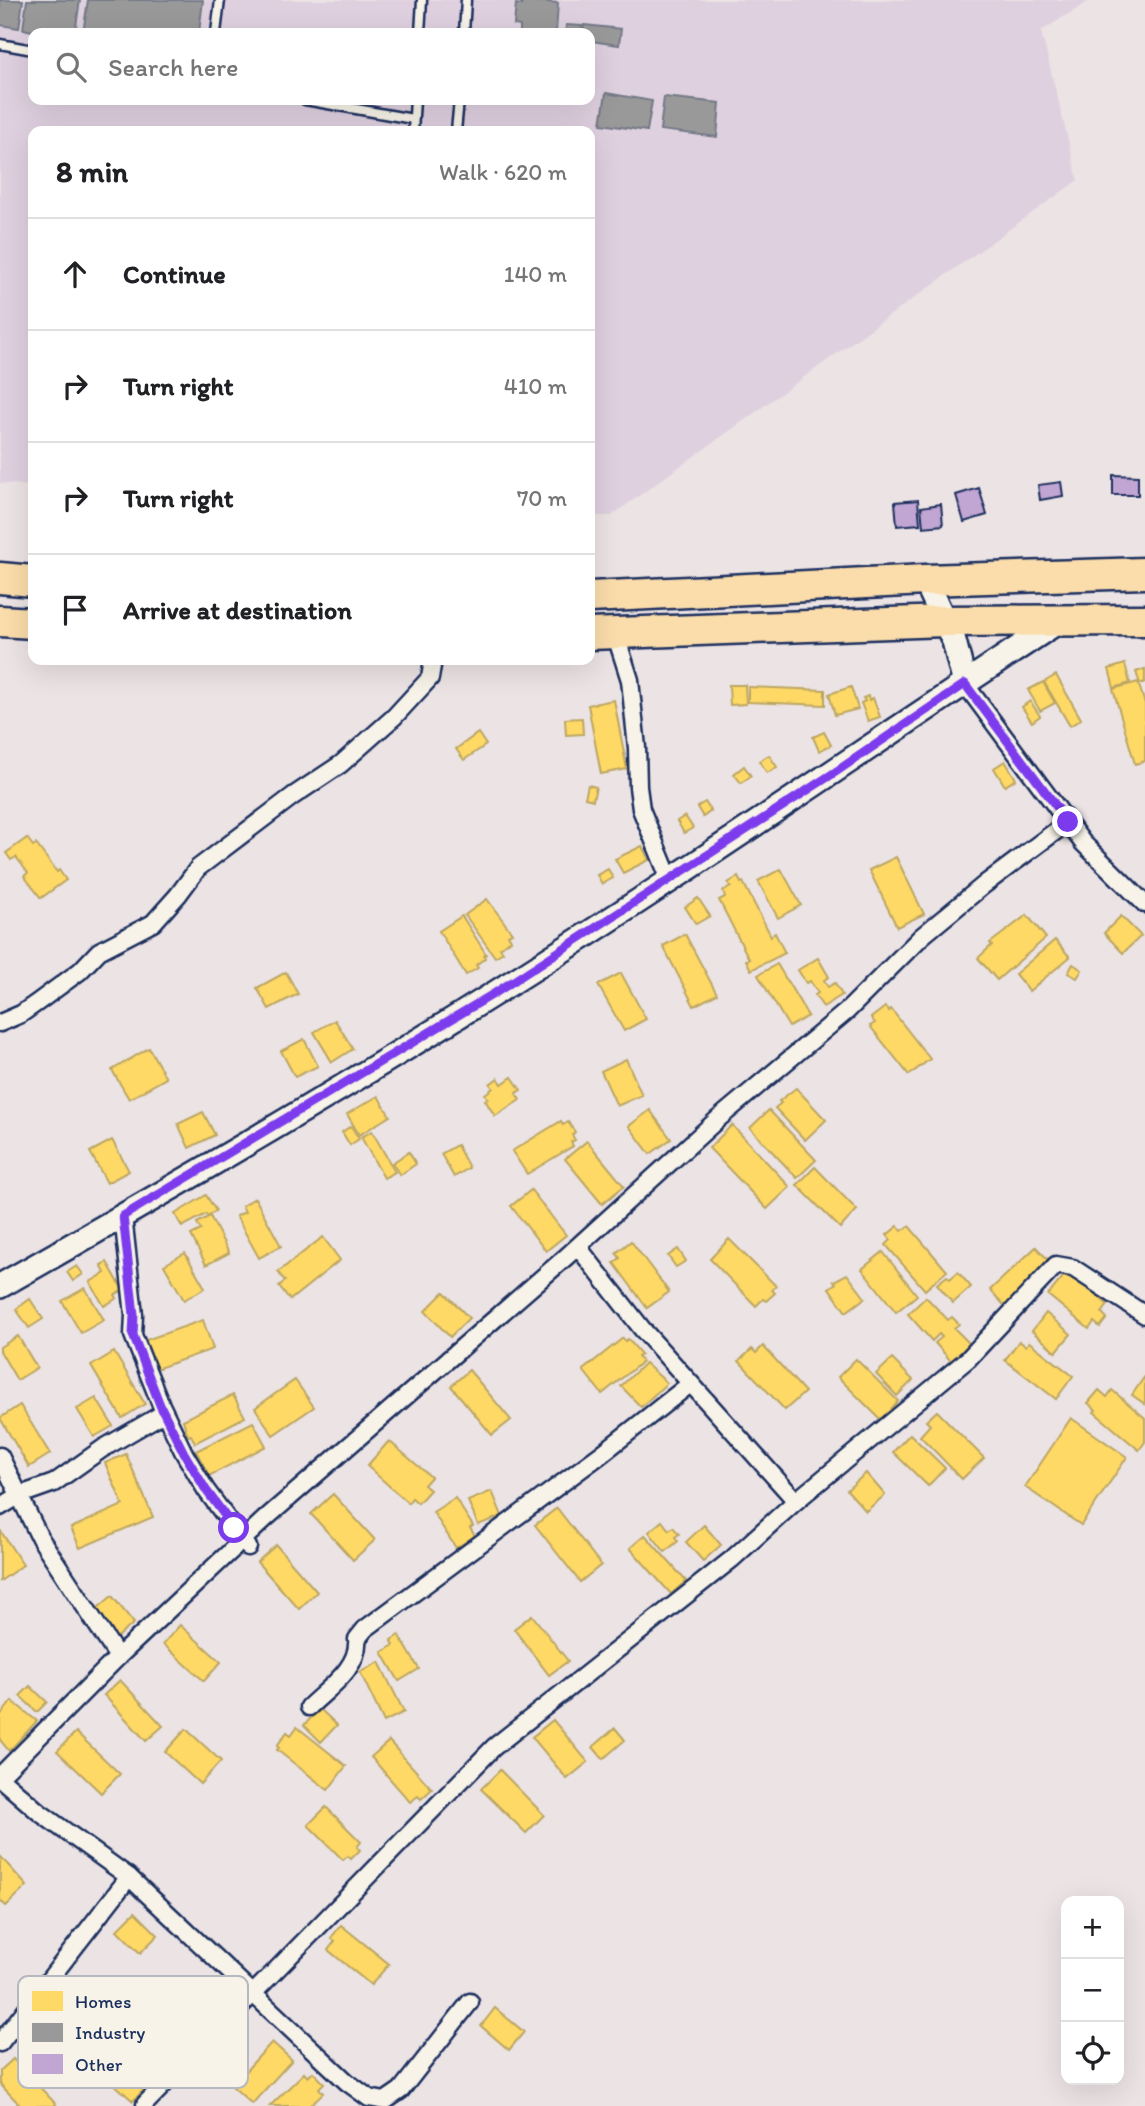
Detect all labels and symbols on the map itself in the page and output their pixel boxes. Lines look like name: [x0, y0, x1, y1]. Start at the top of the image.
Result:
route end: [1052, 806, 1083, 837]
route start: [218, 1512, 249, 1543]
legend: [18, 1976, 248, 2088]
text: Homes: [75, 1990, 131, 2013]
text: Industry: [75, 2021, 145, 2044]
text: Other: [75, 2053, 123, 2076]

